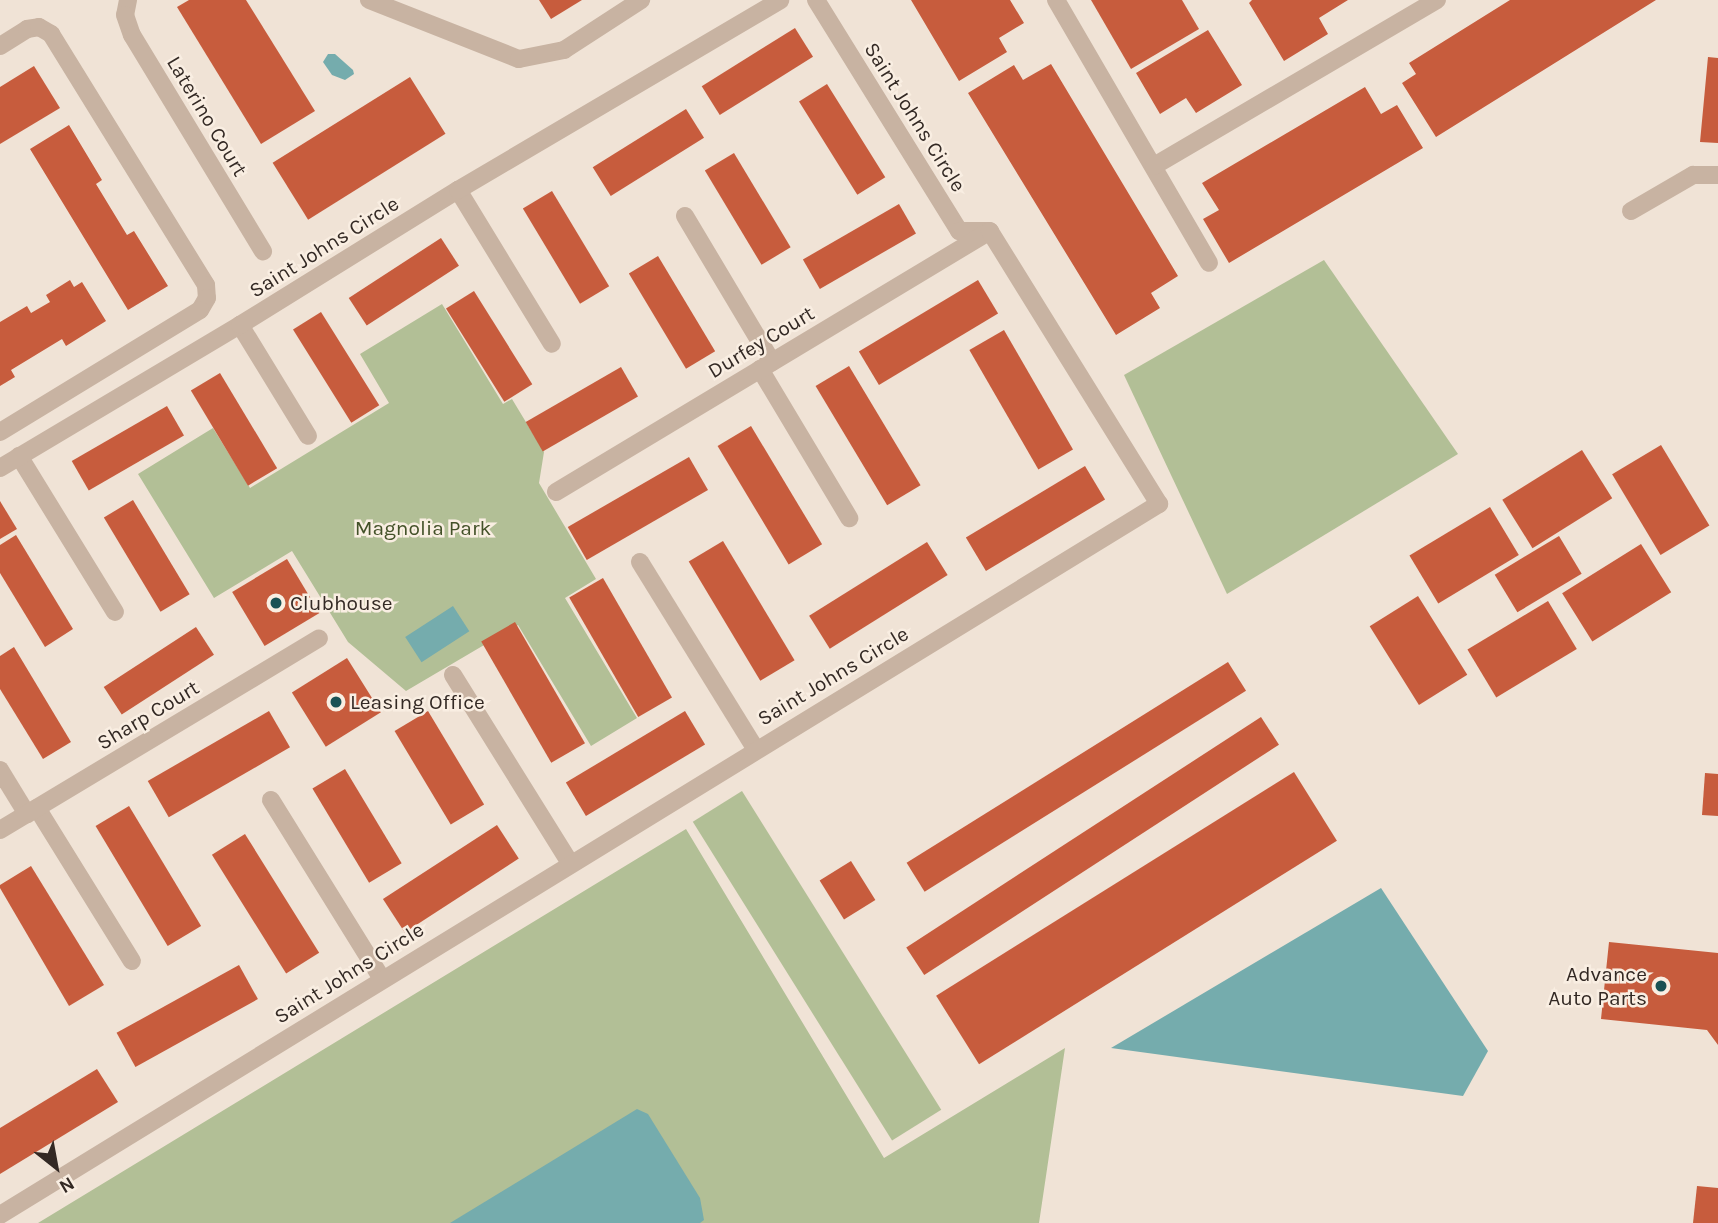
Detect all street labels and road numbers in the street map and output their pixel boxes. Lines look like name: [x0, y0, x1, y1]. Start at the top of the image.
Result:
street label: Saint Johns Circle: [859, 38, 971, 196]
street label: Laterino Court: [161, 51, 253, 181]
street label: Saint Johns Circle: [245, 191, 403, 303]
street label: Durfey Court: [703, 300, 819, 384]
street label: Saint Johns Circle: [753, 621, 913, 731]
street label: Sharp Court: [93, 675, 203, 755]
street label: Saint Johns Circle: [270, 917, 428, 1029]

